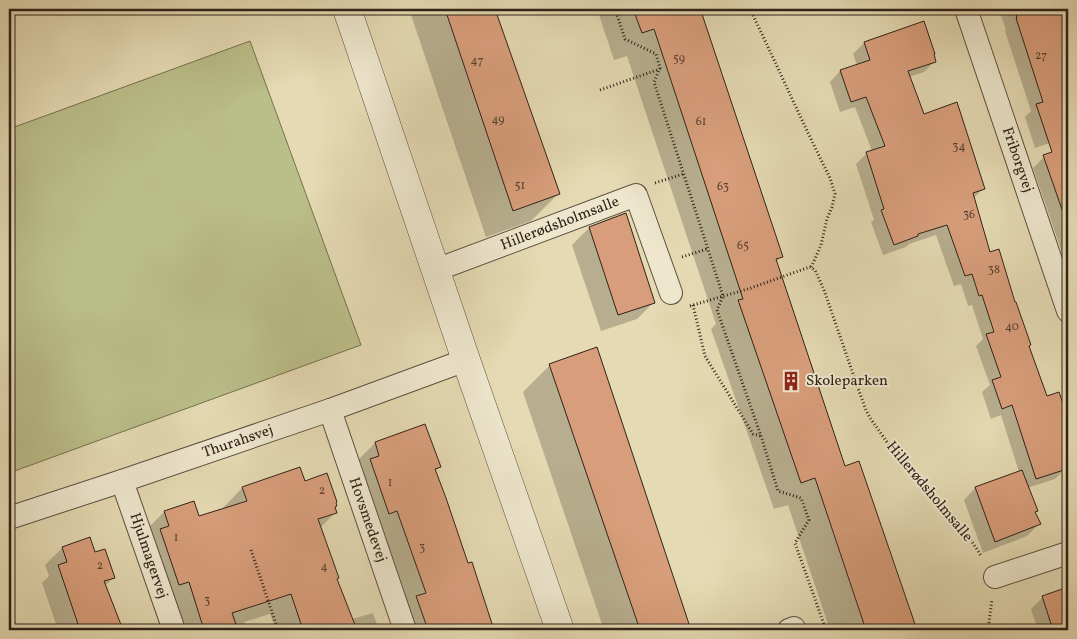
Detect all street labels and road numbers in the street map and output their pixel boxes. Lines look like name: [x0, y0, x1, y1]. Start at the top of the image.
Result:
street label: Friborgvej: [996, 124, 1038, 196]
street label: Hillerødsholmsalle: [498, 192, 622, 256]
street label: Thurahsvej: [200, 420, 276, 464]
street label: Hillerødsholmsalle: [881, 437, 977, 547]
street label: Hovsmedevej: [343, 475, 391, 565]
street label: Hjulmagervej: [124, 510, 172, 602]

